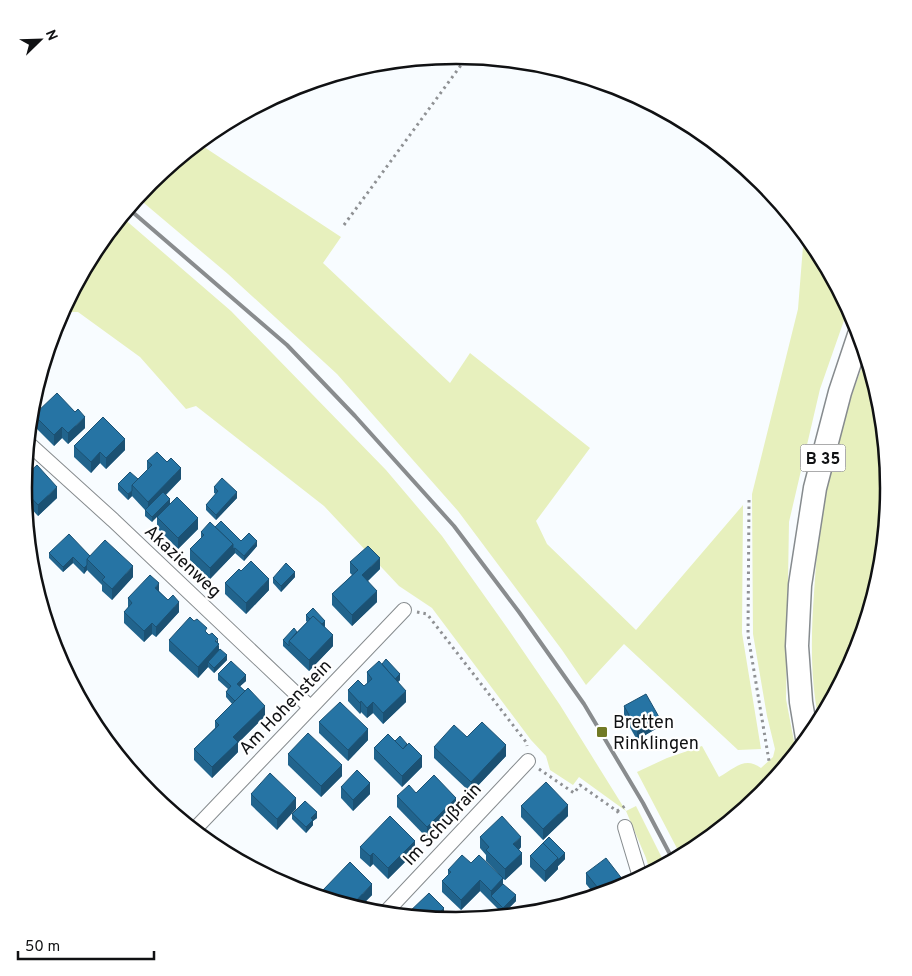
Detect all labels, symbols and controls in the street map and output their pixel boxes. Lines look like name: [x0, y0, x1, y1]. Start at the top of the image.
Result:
north arrow: [15, 15, 65, 65]
text: N: [41, 28, 60, 43]
road number: B 35: [800, 444, 846, 472]
street label: Akazienweg: [139, 521, 225, 604]
street label: Am Hohenstein: [235, 655, 337, 761]
place label: Bretten Rinklingen: [613, 712, 699, 756]
marker: Bretten Rinklingen: [595, 725, 609, 739]
street label: Im Schußrain: [399, 779, 487, 871]
scale bar: [18, 928, 154, 960]
text: 50 m: [25, 938, 60, 957]

